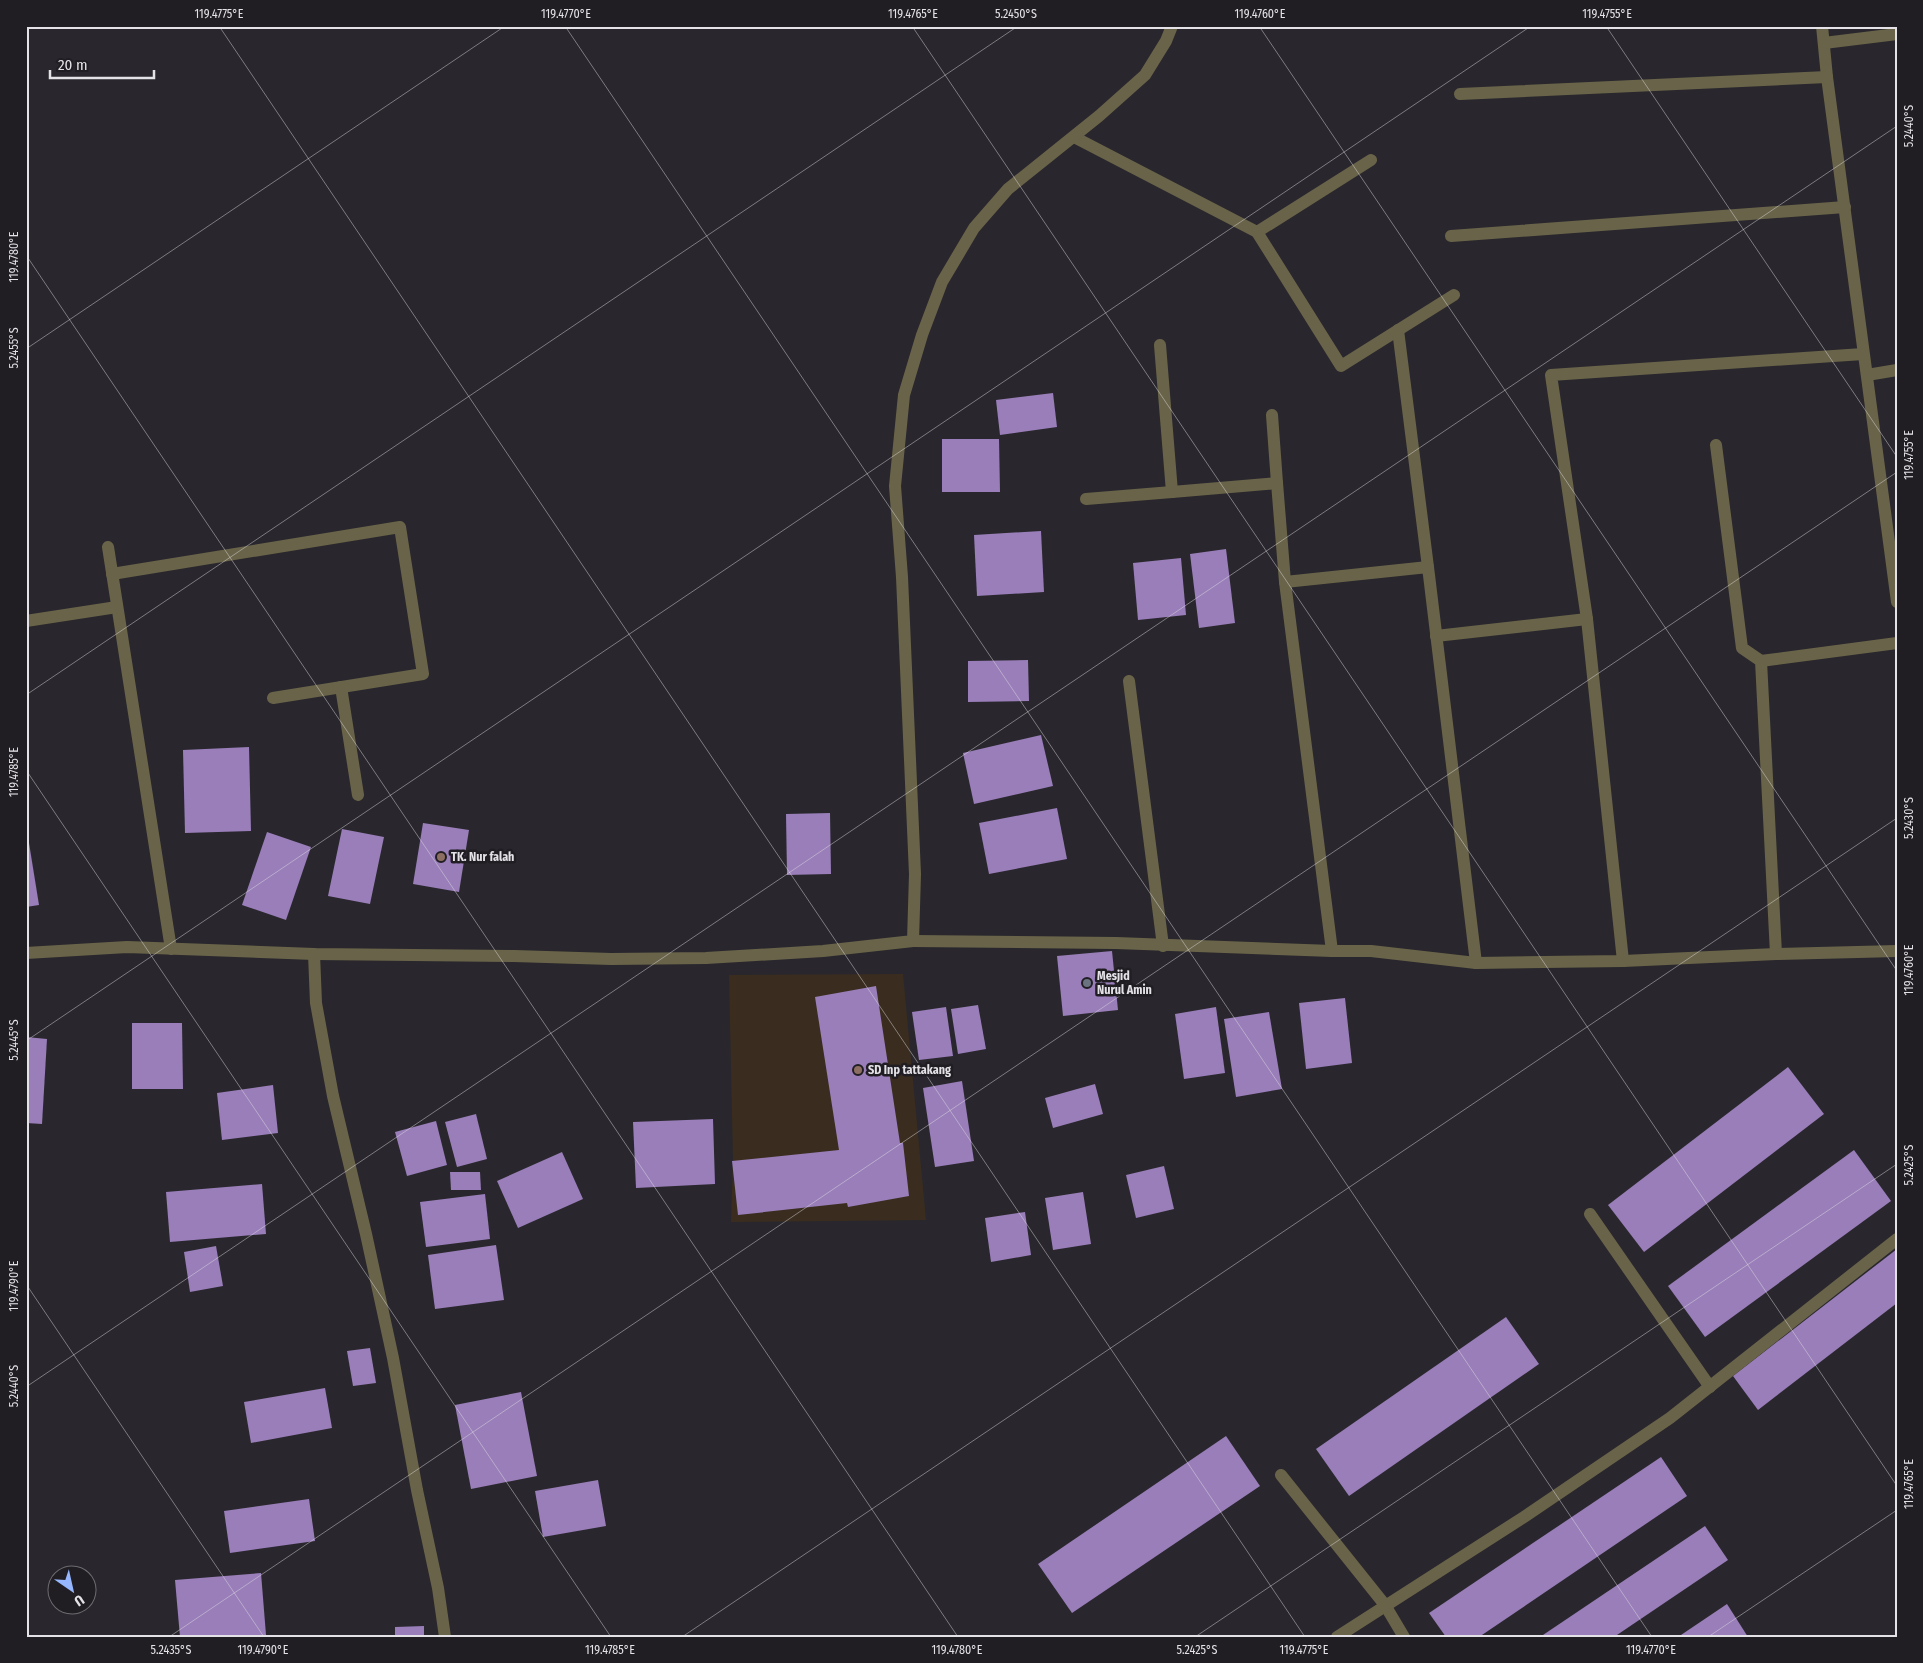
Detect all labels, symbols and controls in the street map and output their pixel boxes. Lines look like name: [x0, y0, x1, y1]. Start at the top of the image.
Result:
text: 119.4775°E: [195, 7, 244, 21]
text: 119.4770°E: [541, 7, 591, 21]
text: 119.4765°E: [888, 7, 938, 21]
text: 5.2450°S: [995, 7, 1037, 21]
text: 119.4760°E: [1235, 7, 1286, 21]
text: 119.4755°E: [1582, 7, 1632, 21]
scale bar: [50, 48, 154, 80]
text: 20 m: [58, 56, 88, 74]
text: 5.2440°S: [1902, 105, 1916, 147]
text: 119.4780°E: [7, 231, 21, 282]
text: 5.2455°S: [7, 327, 21, 369]
text: 119.4755°E: [1902, 430, 1916, 480]
text: 119.4785°E: [7, 747, 21, 797]
text: 5.2430°S: [1902, 797, 1916, 839]
place label: TK. Nur falah: [451, 850, 514, 864]
marker: TK. Nur falah: [435, 851, 447, 863]
text: 119.4760°E: [1902, 944, 1916, 995]
place label: Mesjid Nurul Amin: [1097, 969, 1152, 997]
marker: Mesjid Nurul Amin: [1081, 977, 1093, 989]
text: 5.2445°S: [7, 1019, 21, 1061]
place label: SD Inp tattakang: [868, 1063, 951, 1077]
marker: SD Inp tattakang: [852, 1064, 864, 1076]
text: 5.2425°S: [1902, 1144, 1916, 1186]
text: 119.4790°E: [7, 1260, 21, 1311]
text: 5.2440°S: [7, 1365, 21, 1407]
text: 119.4765°E: [1902, 1459, 1916, 1509]
north arrow: [48, 1566, 98, 1616]
text: U: [71, 1591, 87, 1610]
text: 5.2435°S: [150, 1643, 192, 1657]
text: 119.4790°E: [238, 1643, 289, 1657]
text: 119.4785°E: [585, 1643, 635, 1657]
text: 119.4780°E: [932, 1643, 983, 1657]
text: 5.2425°S: [1176, 1643, 1218, 1657]
text: 119.4775°E: [1280, 1643, 1329, 1657]
text: 119.4770°E: [1626, 1643, 1676, 1657]

